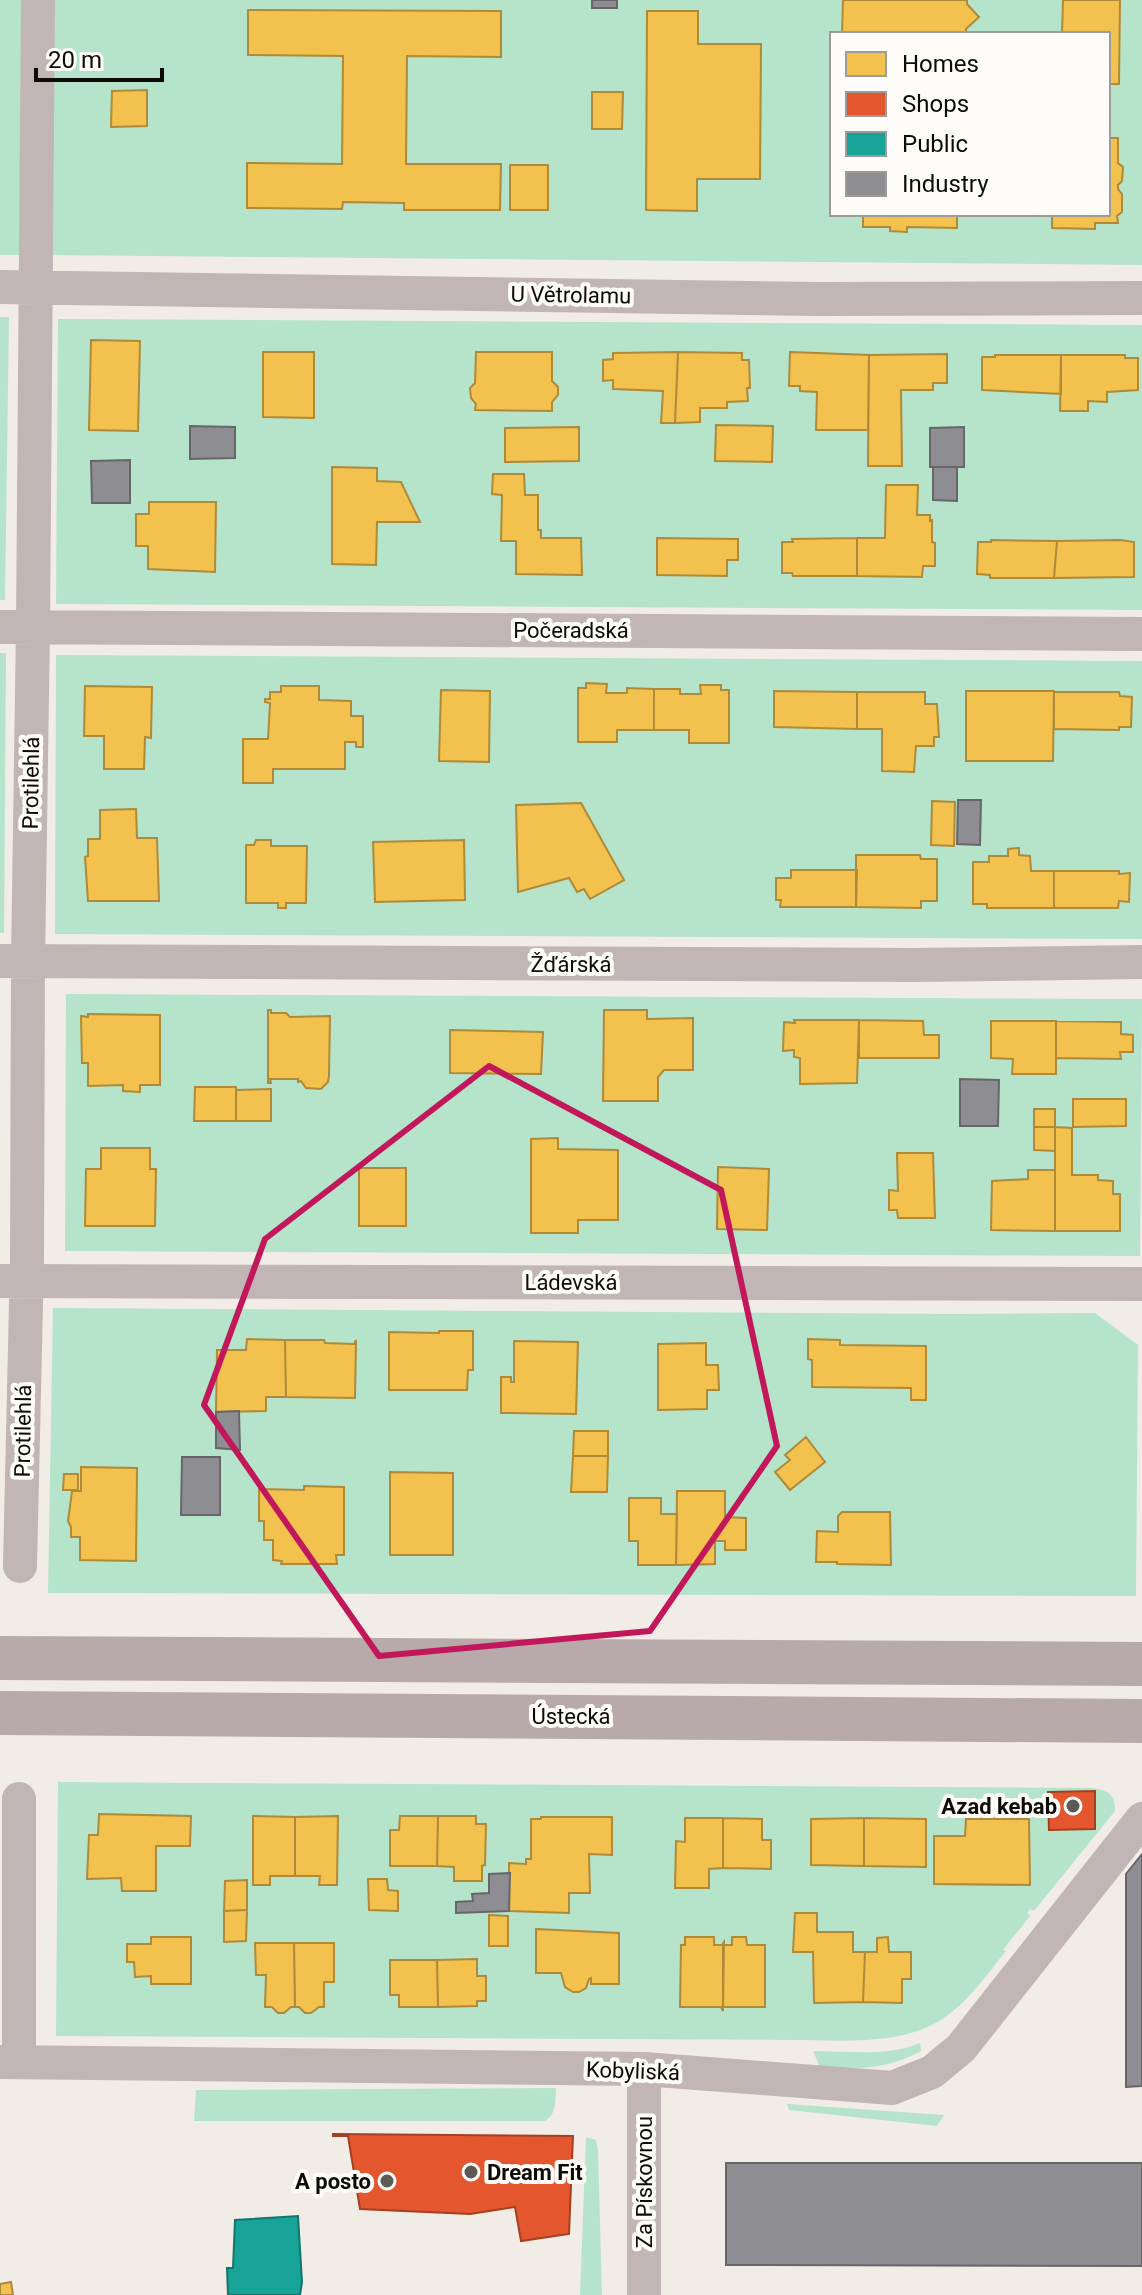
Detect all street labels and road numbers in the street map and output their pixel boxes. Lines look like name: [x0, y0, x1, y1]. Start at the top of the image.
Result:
street label: U Větrolamu: [510, 281, 632, 309]
street label: Počeradská: [513, 618, 629, 643]
street label: Protilehlá: [18, 736, 44, 830]
street label: Žďárská: [531, 952, 611, 977]
street label: Ládevská: [525, 1270, 617, 1295]
street label: Protilehlá: [10, 1384, 36, 1478]
street label: Ústecká: [531, 1703, 611, 1729]
street label: Kobyliská: [586, 2057, 680, 2085]
street label: Za Pískovnou: [632, 2116, 657, 2248]

